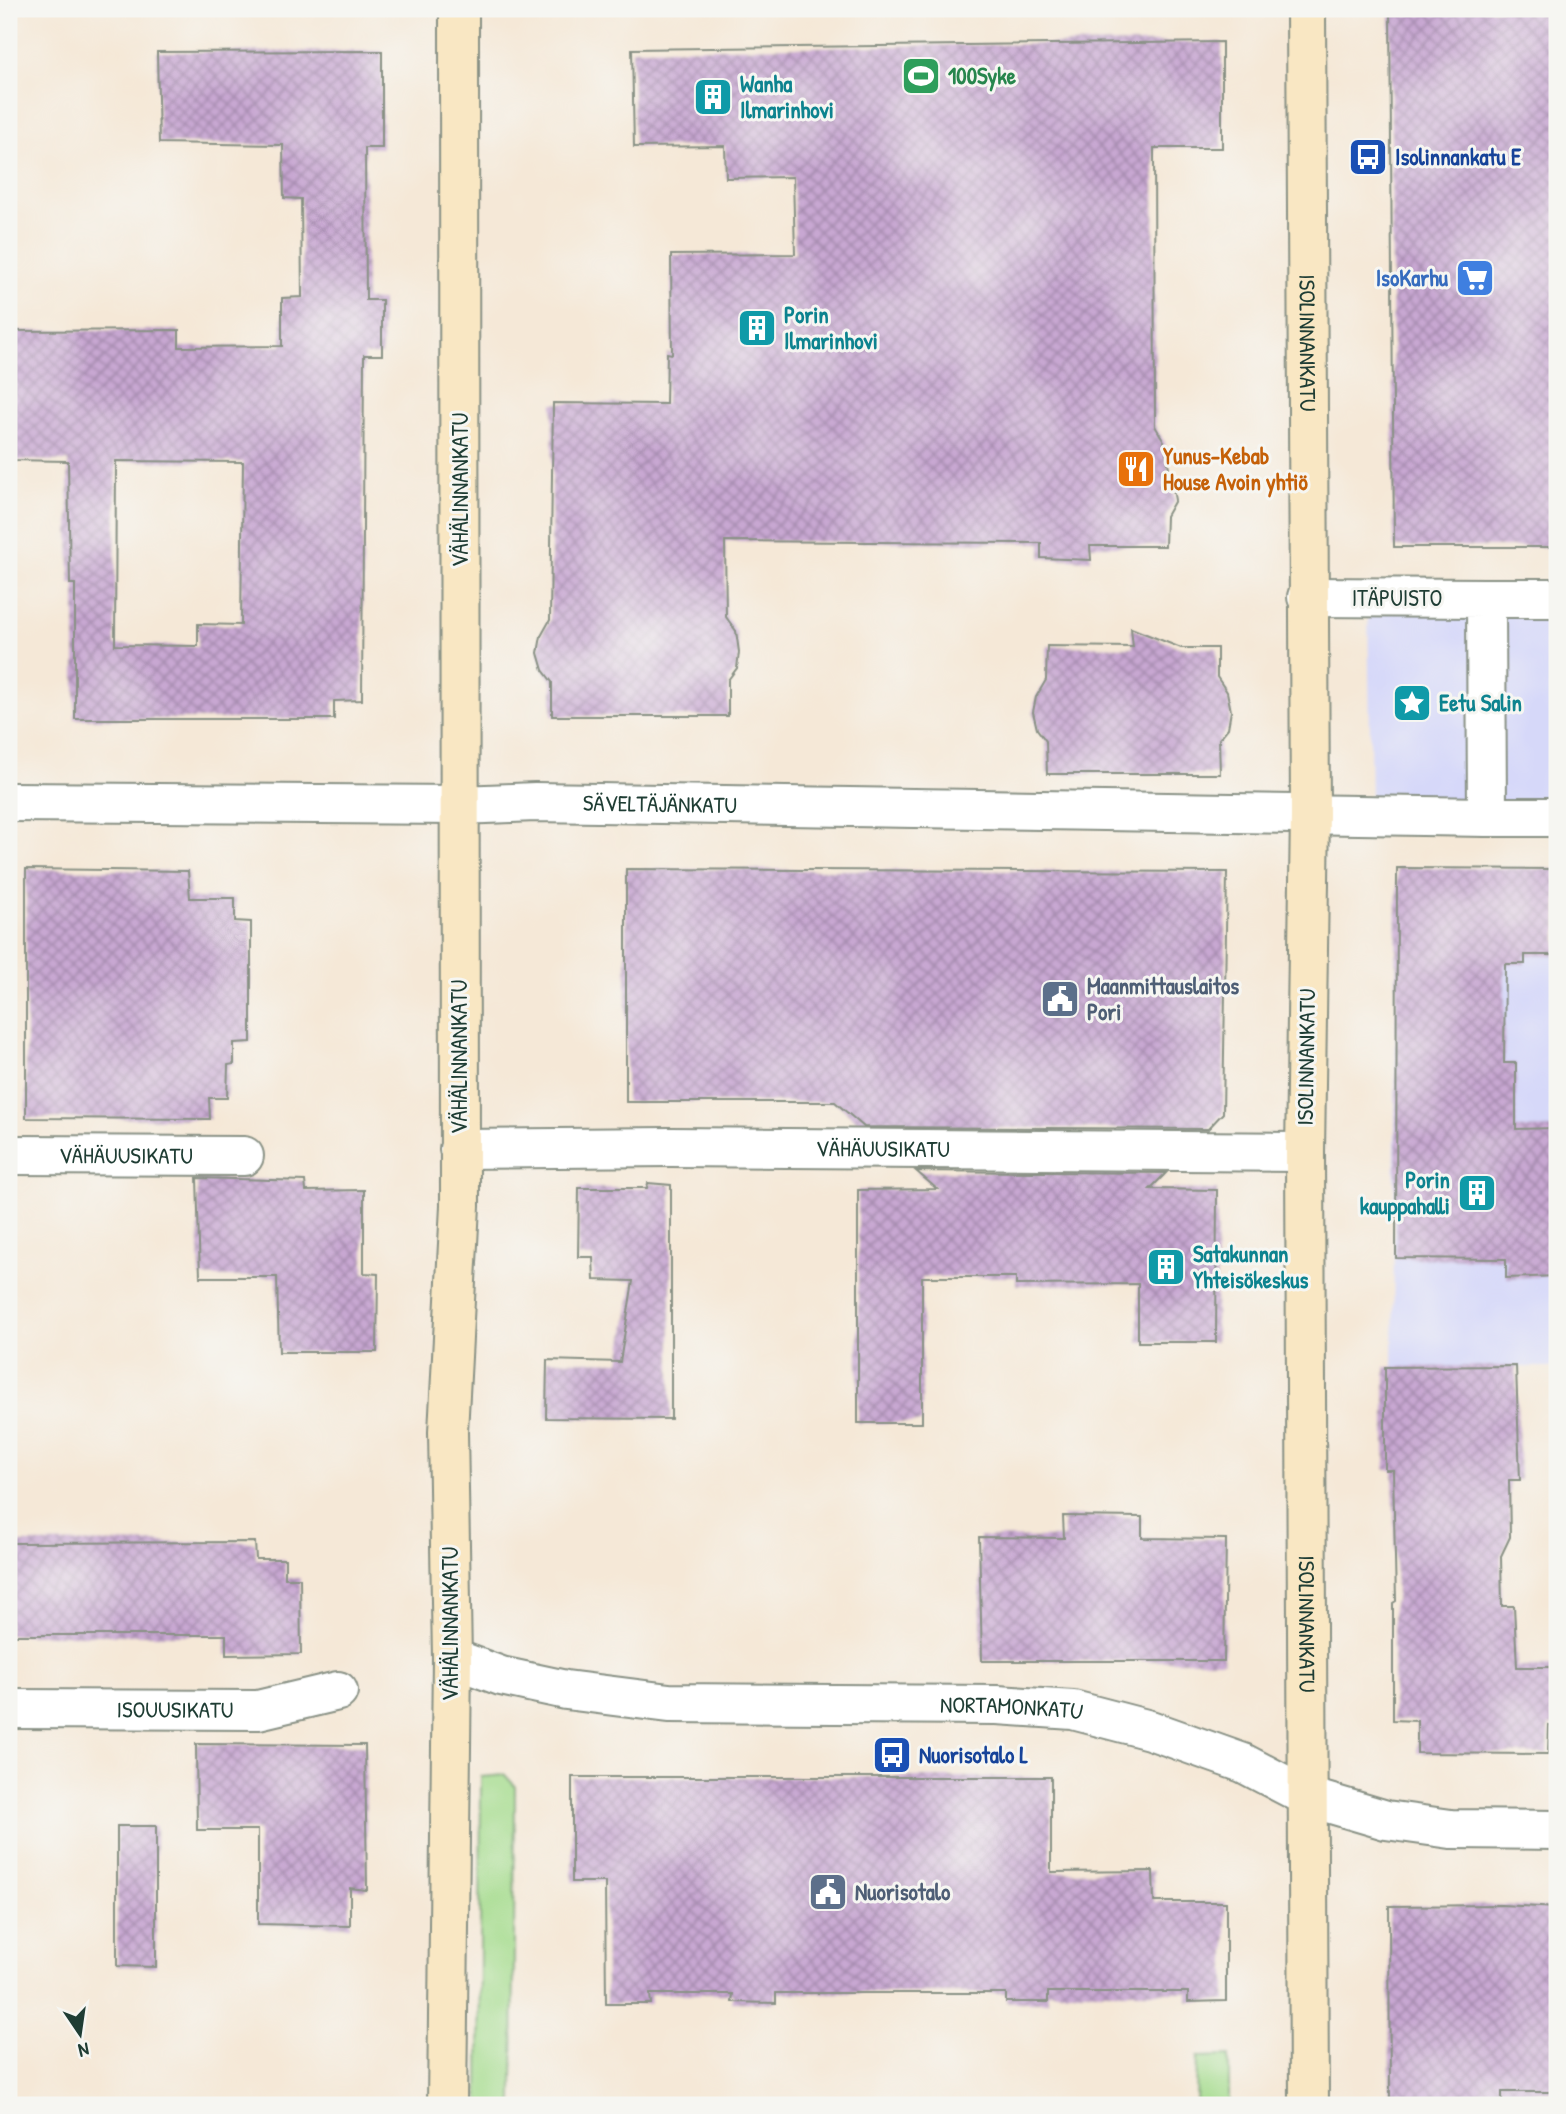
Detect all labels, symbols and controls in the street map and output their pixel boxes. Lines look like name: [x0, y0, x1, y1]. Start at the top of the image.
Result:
sports icon: 100Syke: [900, 55, 942, 97]
place label: 100Syke: [948, 60, 1017, 92]
place label: Wanha Ilmarinhovi: [740, 68, 834, 125]
building icon: Wanha Ilmarinhovi: [692, 76, 734, 118]
bus stop icon: Isolinnankatu E: [1347, 136, 1389, 178]
place label: Isolinnankatu E: [1395, 141, 1522, 172]
supermarket icon: IsoKarhu: [1454, 257, 1496, 299]
place label: IsoKarhu: [1376, 262, 1449, 293]
street label: ISOLINNANKATU: [1292, 274, 1324, 412]
place label: Porin Ilmarinhovi: [784, 299, 878, 356]
building icon: Porin Ilmarinhovi: [736, 307, 778, 349]
street label: VÄHÄLINNANKATU: [444, 413, 475, 567]
place label: Yunus-Kebab House Avoin yhtiö: [1163, 440, 1309, 498]
restaurant icon: Yunus-Kebab House Avoin yhtiö: [1115, 448, 1157, 490]
street label: ITÄPUISTO: [1352, 582, 1442, 613]
place icon: Eetu Salin: [1391, 682, 1433, 724]
place label: Eetu Salin: [1439, 687, 1522, 718]
street label: SÄVELTÄJÄNKATU: [583, 787, 737, 820]
place label: Maanmittauslaitos Pori: [1087, 970, 1239, 1027]
public building icon: Maanmittauslaitos Pori: [1039, 978, 1081, 1020]
street label: VÄHÄLINNANKATU: [443, 980, 474, 1134]
street label: ISOLINNANKATU: [1289, 988, 1322, 1126]
street label: VÄHÄUUSIKATU: [816, 1132, 950, 1164]
street label: VÄHÄUUSIKATU: [59, 1139, 193, 1171]
place label: Porin kauppahalli: [1360, 1164, 1450, 1222]
building icon: Porin kauppahalli: [1456, 1172, 1498, 1214]
place label: Satakunnan Yhteisökeskus: [1193, 1238, 1308, 1295]
building icon: Satakunnan Yhteisökeskus: [1145, 1246, 1187, 1288]
street label: VÄHÄLINNANKATU: [434, 1547, 465, 1701]
street label: ISOLINNANKATU: [1292, 1555, 1323, 1693]
street label: NORTAMONKATU: [940, 1689, 1086, 1727]
street label: ISOUUSIKATU: [117, 1693, 233, 1725]
bus stop icon: Nuorisotalo L: [871, 1734, 913, 1776]
place label: Nuorisotalo L: [919, 1739, 1028, 1770]
public building icon: Nuorisotalo: [807, 1871, 849, 1913]
place label: Nuorisotalo: [855, 1876, 951, 1907]
north arrow: [46, 1998, 116, 2068]
text: N: [76, 2037, 92, 2064]

